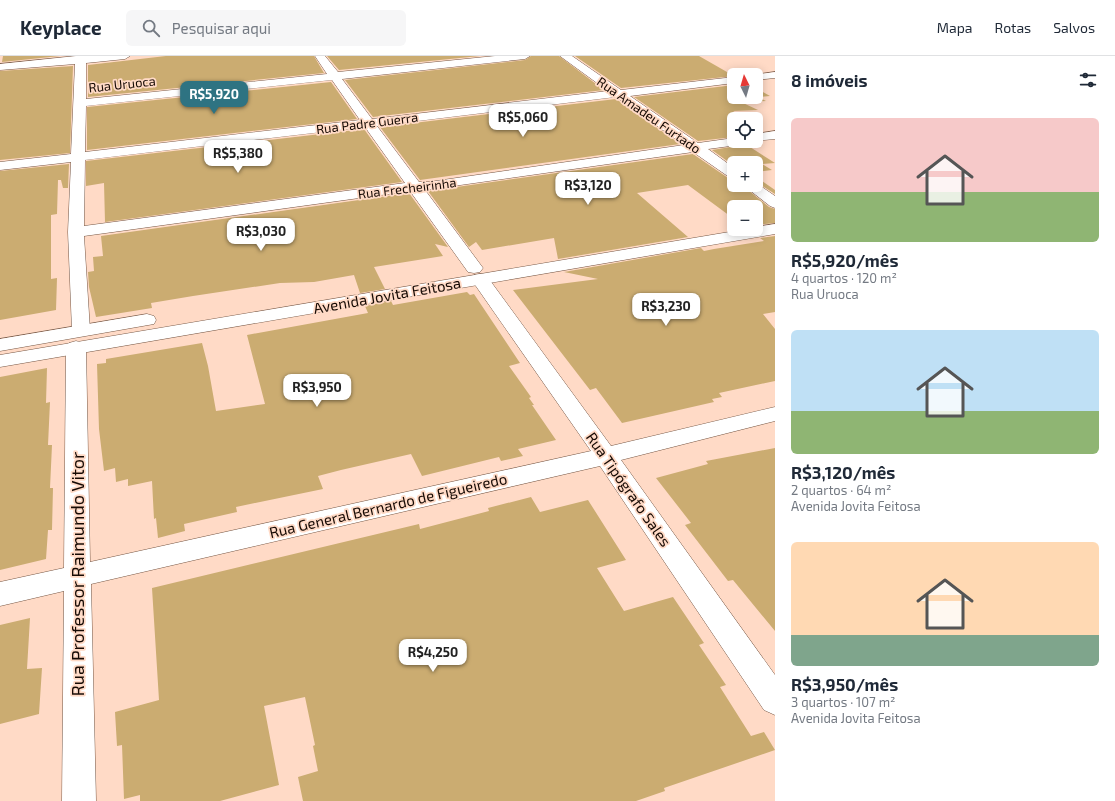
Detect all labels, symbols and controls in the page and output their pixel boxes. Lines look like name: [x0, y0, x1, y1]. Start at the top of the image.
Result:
search box: [126, 10, 406, 46]
text: Keyplace: [20, 16, 102, 39]
icon: search: [140, 17, 162, 39]
text: Pesquisar aqui: [172, 19, 271, 37]
text: Mapa: [937, 19, 973, 36]
text: Rotas: [995, 19, 1031, 36]
text: Salvos: [1053, 19, 1095, 36]
north arrow: [727, 68, 763, 104]
map controls: [727, 68, 763, 236]
icon: filters: [1077, 69, 1099, 91]
text: 8 imóveis: [791, 70, 868, 90]
street label: Rua Uruoca: [88, 73, 156, 95]
street label: Rua Amadeu Furtado: [594, 73, 704, 157]
pin: R$5,920: [177, 81, 251, 115]
text: R$5,920: [189, 86, 239, 102]
pin: R$5,060: [486, 104, 560, 138]
street label: Rua Padre Guerra: [315, 109, 419, 137]
text: R$5,060: [498, 109, 548, 125]
button: locate: [727, 112, 763, 148]
pin: R$5,380: [201, 140, 275, 174]
icon: home: [909, 144, 981, 216]
text: R$5,380: [213, 145, 263, 161]
button: +: [727, 156, 763, 192]
pin: R$3,120: [551, 172, 625, 206]
street label: Rua Frecheirinha: [357, 174, 457, 202]
text: R$3,120: [564, 177, 612, 193]
button: −: [727, 200, 763, 236]
pin: R$3,030: [224, 218, 298, 252]
text: R$3,030: [236, 223, 286, 239]
text: R$5,920/mês: [791, 250, 898, 270]
text: 4 quartos · 120 m²: [791, 270, 897, 286]
street label: Avenida Jovita Feitosa: [312, 273, 462, 317]
text: Rua Uruoca: [791, 286, 859, 302]
pin: R$3,230: [629, 293, 703, 327]
text: R$3,230: [641, 298, 691, 314]
icon: home: [909, 356, 981, 428]
pin: R$3,950: [280, 374, 354, 408]
text: R$3,950: [292, 379, 342, 395]
street label: Rua Tipógrafo Sales: [583, 428, 675, 550]
street label: Rua Professor Raimundo Vitor: [66, 452, 88, 696]
text: R$3,120/mês: [791, 462, 895, 482]
street label: Rua General Bernardo de Figueiredo: [267, 469, 509, 541]
text: 2 quartos · 64 m²: [791, 482, 891, 498]
text: Avenida Jovita Feitosa: [791, 498, 921, 514]
icon: home: [909, 568, 981, 640]
pin: R$4,250: [396, 639, 470, 673]
text: R$4,250: [408, 644, 458, 660]
text: R$3,950/mês: [791, 674, 898, 694]
text: 3 quartos · 107 m²: [791, 694, 895, 710]
text: Avenida Jovita Feitosa: [791, 710, 921, 726]

